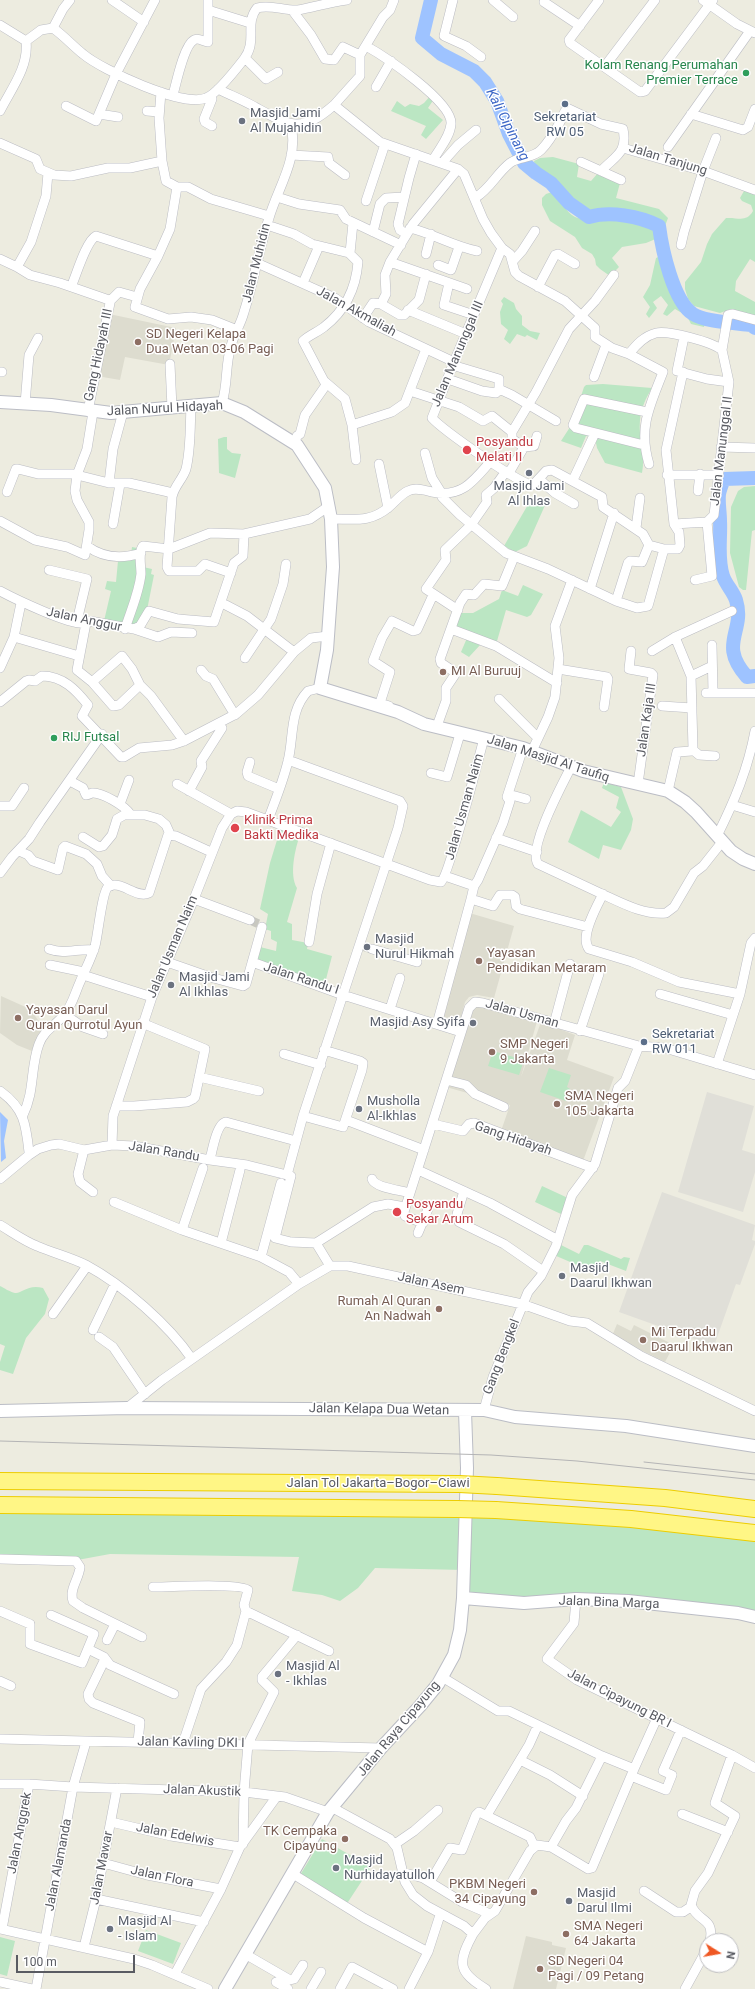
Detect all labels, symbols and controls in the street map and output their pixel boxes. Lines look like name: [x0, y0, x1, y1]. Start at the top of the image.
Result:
place label: Kolam Renang Perumahan Premier Terrace: [584, 58, 738, 89]
marker: Kolam Renang Perumahan Premier Terrace: [741, 68, 751, 78]
water label: Kali Cipinang: [482, 86, 532, 164]
marker: Sekretariat RW 05: [560, 99, 570, 109]
place label: Masjid Jami Al Mujahidin: [250, 106, 322, 137]
place label: Sekretariat RW 05: [534, 110, 596, 141]
marker: Masjid Jami Al Mujahidin: [237, 116, 247, 126]
street label: Jalan Tanjung: [627, 141, 709, 179]
street label: Jalan Muhidin: [240, 222, 274, 304]
street label: Jalan Akmaliah: [313, 284, 399, 340]
street label: Jalan Manunggal III: [429, 299, 487, 409]
street label: Gang Hidayah III: [82, 307, 116, 403]
place label: SD Negeri Kelapa Dua Wetan 03-06 Pagi: [146, 327, 274, 358]
marker: SD Negeri Kelapa Dua Wetan 03-06 Pagi: [133, 337, 143, 347]
street label: Jalan Manunggal II: [708, 395, 736, 507]
street label: Jalan Nurul Hidayah: [107, 398, 223, 420]
place label: Posyandu Melati II: [476, 435, 533, 466]
marker: Posyandu Melati II: [461, 444, 473, 456]
marker: Masjid Jami Al Ihlas: [524, 468, 534, 478]
place label: Masjid Jami Al Ihlas: [494, 479, 564, 510]
street label: Jalan Anggur: [45, 604, 123, 636]
place label: MI Al Buruuj: [451, 664, 521, 680]
marker: MI Al Buruuj: [438, 667, 448, 677]
street label: Jalan Kaja III: [634, 682, 660, 758]
place label: RIJ Futsal: [62, 730, 119, 746]
street label: Jalan Masjid Al Taufiq: [485, 732, 611, 786]
marker: RIJ Futsal: [49, 733, 59, 743]
street label: Jalan Usman Naim: [442, 752, 488, 862]
place label: Klinik Prima Bakti Medika: [244, 813, 319, 844]
marker: Klinik Prima Bakti Medika: [229, 822, 241, 834]
street label: Jalan Usman Naim: [144, 893, 202, 1001]
place label: Masjid Nurul Hikmah: [375, 932, 454, 963]
marker: Masjid Nurul Hikmah: [362, 942, 372, 952]
place label: Yayasan Pendidikan Metaram: [487, 946, 606, 977]
marker: Yayasan Pendidikan Metaram: [474, 956, 484, 966]
street label: Jalan Randu I: [261, 959, 341, 999]
place label: Masjid Jami Al Ikhlas: [179, 970, 250, 1001]
marker: Masjid Jami Al Ikhlas: [166, 980, 176, 990]
street label: Jalan Usman: [483, 996, 561, 1032]
place label: Yayasan Darul Quran Qurrotul Ayun: [26, 1003, 142, 1034]
marker: Yayasan Darul Quran Qurrotul Ayun: [13, 1013, 23, 1023]
place label: Masjid Asy Syifa: [370, 1015, 465, 1031]
marker: Masjid Asy Syifa: [468, 1018, 478, 1028]
place label: Sekretariat RW 011: [652, 1027, 715, 1058]
place label: SMP Negeri 9 Jakarta: [500, 1037, 568, 1068]
marker: Sekretariat RW 011: [639, 1037, 649, 1047]
marker: SMP Negeri 9 Jakarta: [487, 1047, 497, 1057]
place label: SMA Negeri 105 Jakarta: [565, 1089, 634, 1120]
place label: Musholla Al-Ikhlas: [367, 1094, 420, 1125]
marker: SMA Negeri 105 Jakarta: [552, 1099, 562, 1109]
marker: Musholla Al-Ikhlas: [354, 1104, 364, 1114]
street label: Gang Hidayah: [472, 1118, 554, 1160]
street label: Jalan Randu: [127, 1139, 201, 1165]
place label: Posyandu Sekar Arum: [406, 1197, 473, 1228]
marker: Posyandu Sekar Arum: [391, 1206, 403, 1218]
place label: Masjid Daarul Ikhwan: [570, 1261, 652, 1292]
street label: Jalan Asem: [396, 1269, 466, 1299]
marker: Masjid Daarul Ikhwan: [557, 1271, 567, 1281]
place label: Rumah Al Quran An Nadwah: [338, 1294, 431, 1325]
marker: Rumah Al Quran An Nadwah: [434, 1304, 444, 1314]
street label: Gang Bengkel: [480, 1317, 524, 1397]
place label: Mi Terpadu Daarul Ikhwan: [651, 1325, 733, 1356]
marker: Mi Terpadu Daarul Ikhwan: [638, 1335, 648, 1345]
street label: Jalan Kelapa Dua Wetan: [309, 1401, 449, 1419]
street label: Jalan Tol Jakarta–Bogor–Ciawi: [286, 1476, 470, 1492]
street label: Jalan Bina Marga: [558, 1593, 660, 1613]
place label: Masjid Al - Ikhlas: [286, 1659, 340, 1690]
street label: Jalan Cipayung BR I: [564, 1666, 674, 1732]
marker: Masjid Al - Ikhlas: [273, 1669, 283, 1679]
street label: Jalan Raya Cipayung: [354, 1678, 444, 1780]
street label: Jalan Kavling DKI I: [137, 1734, 245, 1752]
street label: Jalan Akustik: [163, 1782, 241, 1800]
street label: Jalan Anggrek: [4, 1791, 36, 1875]
street label: Jalan Alamanda: [42, 1818, 76, 1912]
street label: Jalan Edelwis: [135, 1820, 215, 1850]
place label: TK Cempaka Cipayung: [263, 1824, 337, 1855]
street label: Jalan Mawar: [87, 1830, 117, 1906]
marker: TK Cempaka Cipayung: [340, 1834, 350, 1844]
place label: Masjid Nurhidayatulloh: [344, 1853, 435, 1884]
street label: Jalan Flora: [129, 1863, 195, 1891]
marker: Masjid Nurhidayatulloh: [331, 1863, 341, 1873]
place label: PKBM Negeri 34 Cipayung: [449, 1877, 526, 1908]
place label: Masjid Darul Ilmi: [577, 1886, 632, 1917]
marker: PKBM Negeri 34 Cipayung: [529, 1887, 539, 1897]
marker: Masjid Darul Ilmi: [564, 1896, 574, 1906]
place label: Masjid Al - Islam: [118, 1914, 172, 1945]
place label: SMA Negeri 64 Jakarta: [574, 1919, 643, 1950]
marker: Masjid Al - Islam: [105, 1924, 115, 1934]
marker: SMA Negeri 64 Jakarta: [561, 1929, 571, 1939]
north arrow: [699, 1933, 739, 1973]
scale bar: [18, 1947, 137, 1973]
text: N: [723, 1950, 737, 1960]
place label: SD Negeri 04 Pagi / 09 Petang: [548, 1954, 644, 1985]
text: 100 m: [23, 1955, 57, 1969]
marker: SD Negeri 04 Pagi / 09 Petang: [535, 1964, 545, 1974]

